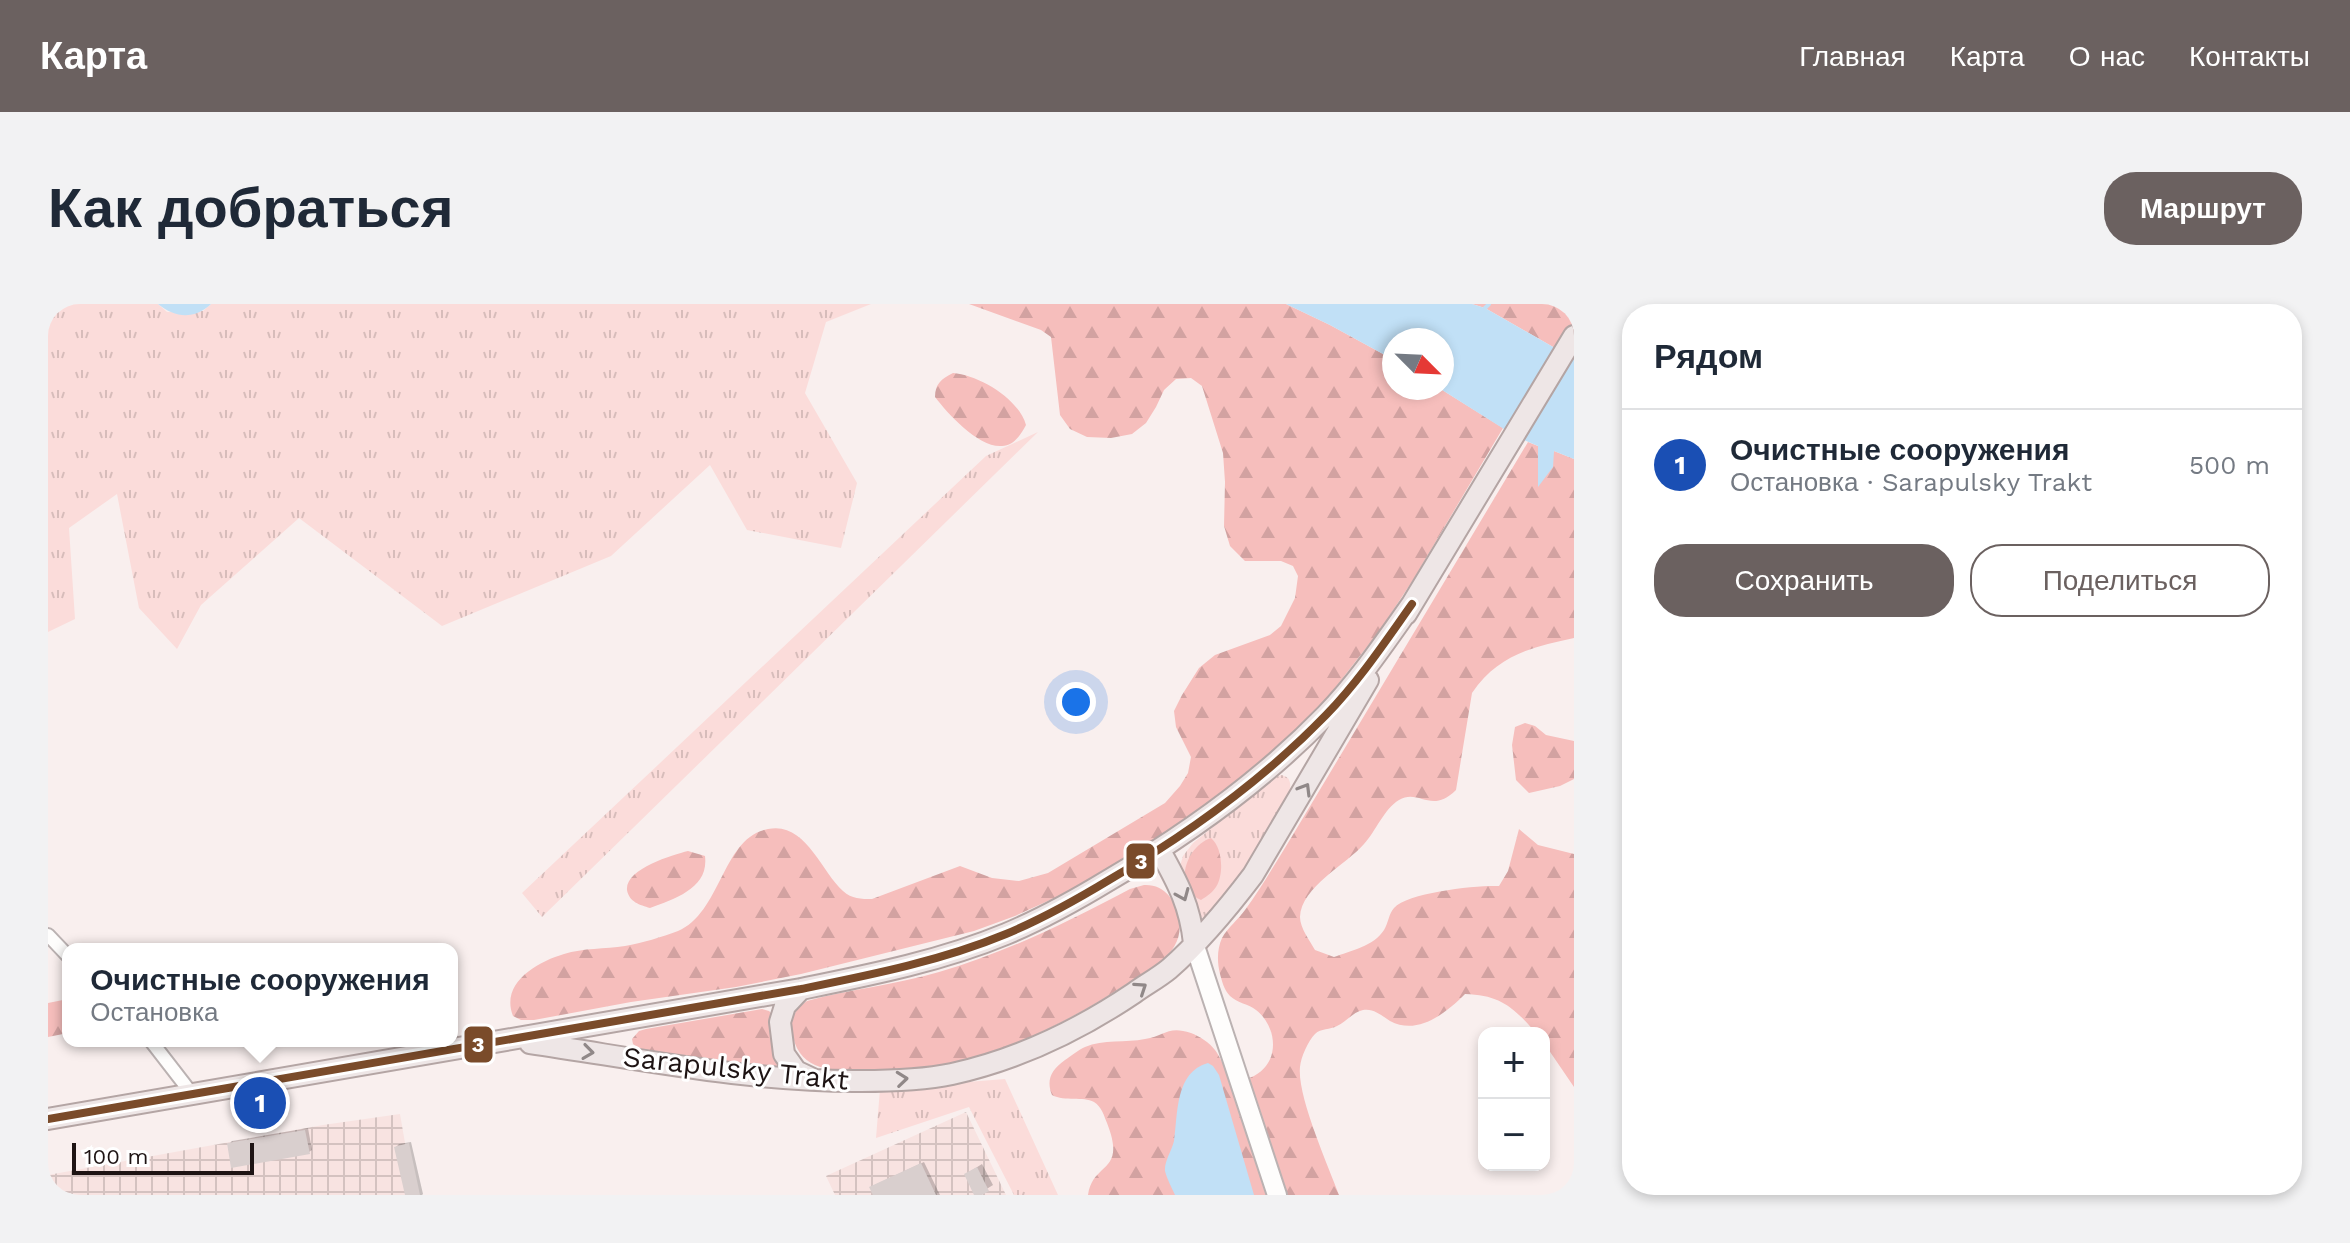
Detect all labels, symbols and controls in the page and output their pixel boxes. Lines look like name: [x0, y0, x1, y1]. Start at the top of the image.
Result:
text: Карта: [40, 34, 147, 78]
text: Главная: [1799, 40, 1906, 73]
text: Карта: [1950, 40, 2025, 73]
text: О нас: [2069, 40, 2145, 73]
text: Контакты: [2189, 40, 2310, 73]
button: Маршрут: [2104, 172, 2302, 245]
text: Как добраться: [48, 175, 453, 241]
north arrow: [1382, 328, 1454, 400]
text: Рядом: [1654, 336, 1763, 376]
text: Очистные сооружения: [1730, 432, 2070, 467]
text: 1: [1674, 450, 1686, 480]
text: 500 m: [2189, 450, 2270, 480]
text: Остановка · Sarapulsky Trakt: [1730, 467, 2092, 497]
button: Сохранить: [1654, 544, 1954, 617]
button: Поделиться: [1970, 544, 2270, 617]
your location: [1056, 682, 1096, 722]
one-way arrow: [1295, 783, 1311, 798]
line badge: 3: [1125, 842, 1156, 880]
text: 3: [1134, 849, 1148, 874]
one-way arrow: [1173, 887, 1189, 901]
popup: [62, 943, 458, 1047]
text: Очистные сооружения: [90, 962, 430, 997]
one-way arrow: [1133, 983, 1147, 998]
text: Остановка: [90, 997, 219, 1027]
line badge: 3: [463, 1025, 494, 1064]
map controls: [1478, 1027, 1550, 1171]
button: +: [1478, 1027, 1550, 1099]
text: 3: [471, 1032, 485, 1057]
street label: Sarapulsky Trakt: [622, 1040, 851, 1097]
one-way arrow: [581, 1043, 595, 1060]
one-way arrow: [896, 1071, 909, 1088]
pin: 1: [234, 1073, 286, 1133]
button: −: [1478, 1099, 1550, 1171]
scale bar: [72, 1139, 254, 1175]
text: 100 m: [84, 1144, 148, 1169]

